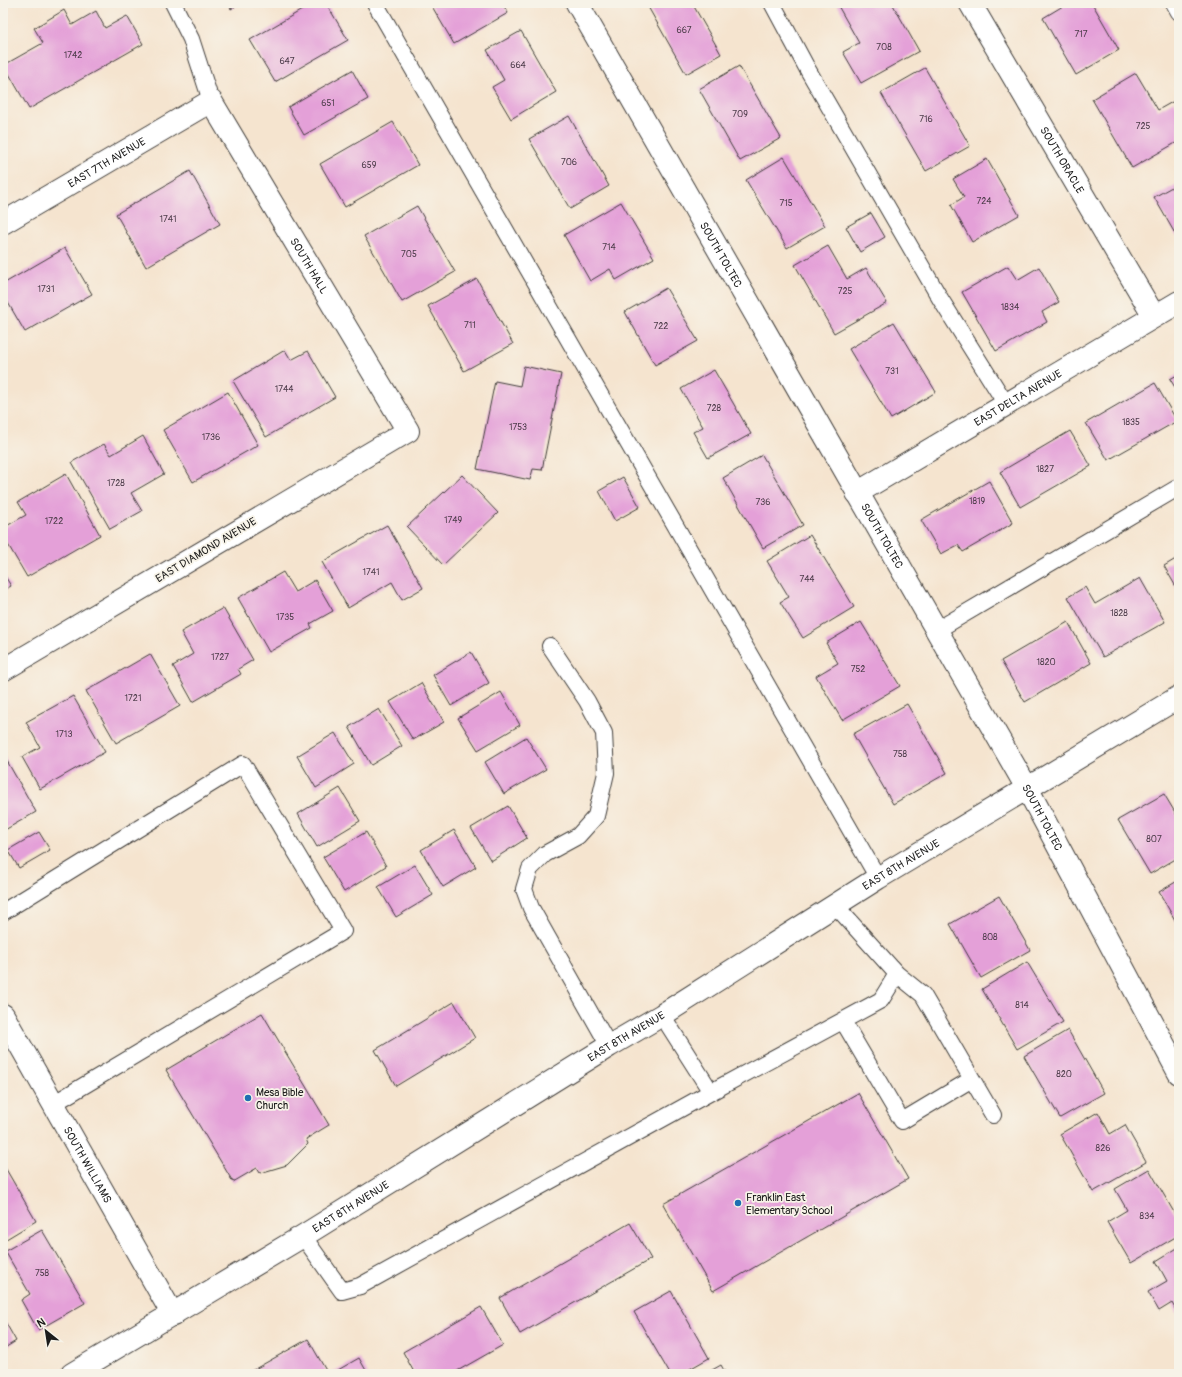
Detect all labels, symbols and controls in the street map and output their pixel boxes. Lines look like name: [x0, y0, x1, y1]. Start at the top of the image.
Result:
house number: 667: [676, 25, 692, 36]
house number: 717: [1074, 29, 1088, 40]
house number: 708: [876, 42, 892, 53]
house number: 1742: [64, 50, 82, 61]
house number: 647: [279, 56, 295, 67]
house number: 664: [510, 60, 527, 71]
house number: 651: [321, 98, 335, 109]
house number: 709: [732, 109, 748, 120]
house number: 716: [919, 114, 933, 125]
house number: 725: [1136, 121, 1150, 132]
street label: SOUTH ORACLE: [1038, 124, 1087, 196]
street label: EAST 7TH AVENUE: [65, 134, 148, 190]
house number: 706: [561, 157, 577, 168]
house number: 659: [362, 160, 377, 171]
house number: 724: [976, 196, 992, 207]
house number: 715: [779, 198, 793, 209]
house number: 1741: [159, 214, 177, 225]
street label: SOUTH TOLTEC: [697, 220, 745, 290]
street label: SOUTH HALL: [288, 235, 331, 296]
house number: 714: [602, 242, 617, 253]
house number: 705: [401, 249, 417, 260]
house number: 1731: [38, 284, 54, 295]
house number: 725: [838, 286, 852, 297]
house number: 1834: [1001, 302, 1020, 313]
house number: 711: [464, 320, 476, 331]
house number: 722: [654, 321, 668, 332]
house number: 731: [885, 366, 899, 377]
street label: EAST DELTA AVENUE: [972, 366, 1064, 429]
house number: 1744: [275, 384, 294, 395]
house number: 728: [707, 403, 722, 414]
house number: 1835: [1122, 417, 1140, 428]
house number: 1753: [509, 422, 527, 433]
house number: 1736: [202, 432, 220, 443]
house number: 1827: [1036, 464, 1054, 475]
house number: 1728: [107, 478, 125, 489]
house number: 1819: [969, 496, 985, 507]
house number: 736: [755, 497, 771, 508]
street label: SOUTH TOLTEC: [859, 501, 906, 571]
street label: EAST DIAMOND AVENUE: [153, 515, 259, 585]
house number: 1749: [444, 515, 462, 526]
house number: 1722: [45, 516, 63, 527]
house number: 1741: [362, 567, 380, 578]
house number: 744: [799, 574, 815, 585]
house number: 1828: [1110, 608, 1128, 619]
house number: 1735: [276, 612, 294, 623]
house number: 1727: [211, 652, 229, 663]
house number: 1820: [1036, 657, 1056, 668]
house number: 752: [851, 664, 865, 675]
house number: 1721: [125, 693, 141, 704]
house number: 1713: [56, 729, 72, 740]
house number: 758: [893, 749, 908, 760]
street label: SOUTH TOLTEC: [1020, 782, 1066, 853]
house number: 807: [1146, 834, 1162, 845]
street label: EAST 8TH AVENUE: [860, 836, 942, 893]
house number: 808: [982, 932, 998, 943]
house number: 814: [1015, 1000, 1029, 1011]
street label: EAST 8TH AVENUE: [585, 1008, 667, 1064]
house number: 820: [1056, 1069, 1072, 1080]
place label: Mesa Bible Church: [256, 1086, 304, 1112]
marker: Mesa Bible Church: [243, 1093, 253, 1103]
street label: SOUTH WILLIAMS: [61, 1124, 115, 1205]
house number: 826: [1096, 1143, 1110, 1154]
street label: EAST 8TH AVENUE: [310, 1178, 391, 1235]
place label: Franklin East Elementary School: [746, 1191, 833, 1217]
marker: Franklin East Elementary School: [733, 1198, 743, 1208]
house number: 834: [1140, 1211, 1155, 1222]
house number: 758: [35, 1268, 50, 1279]
north arrow: [26, 1311, 66, 1351]
text: N: [35, 1315, 48, 1330]

